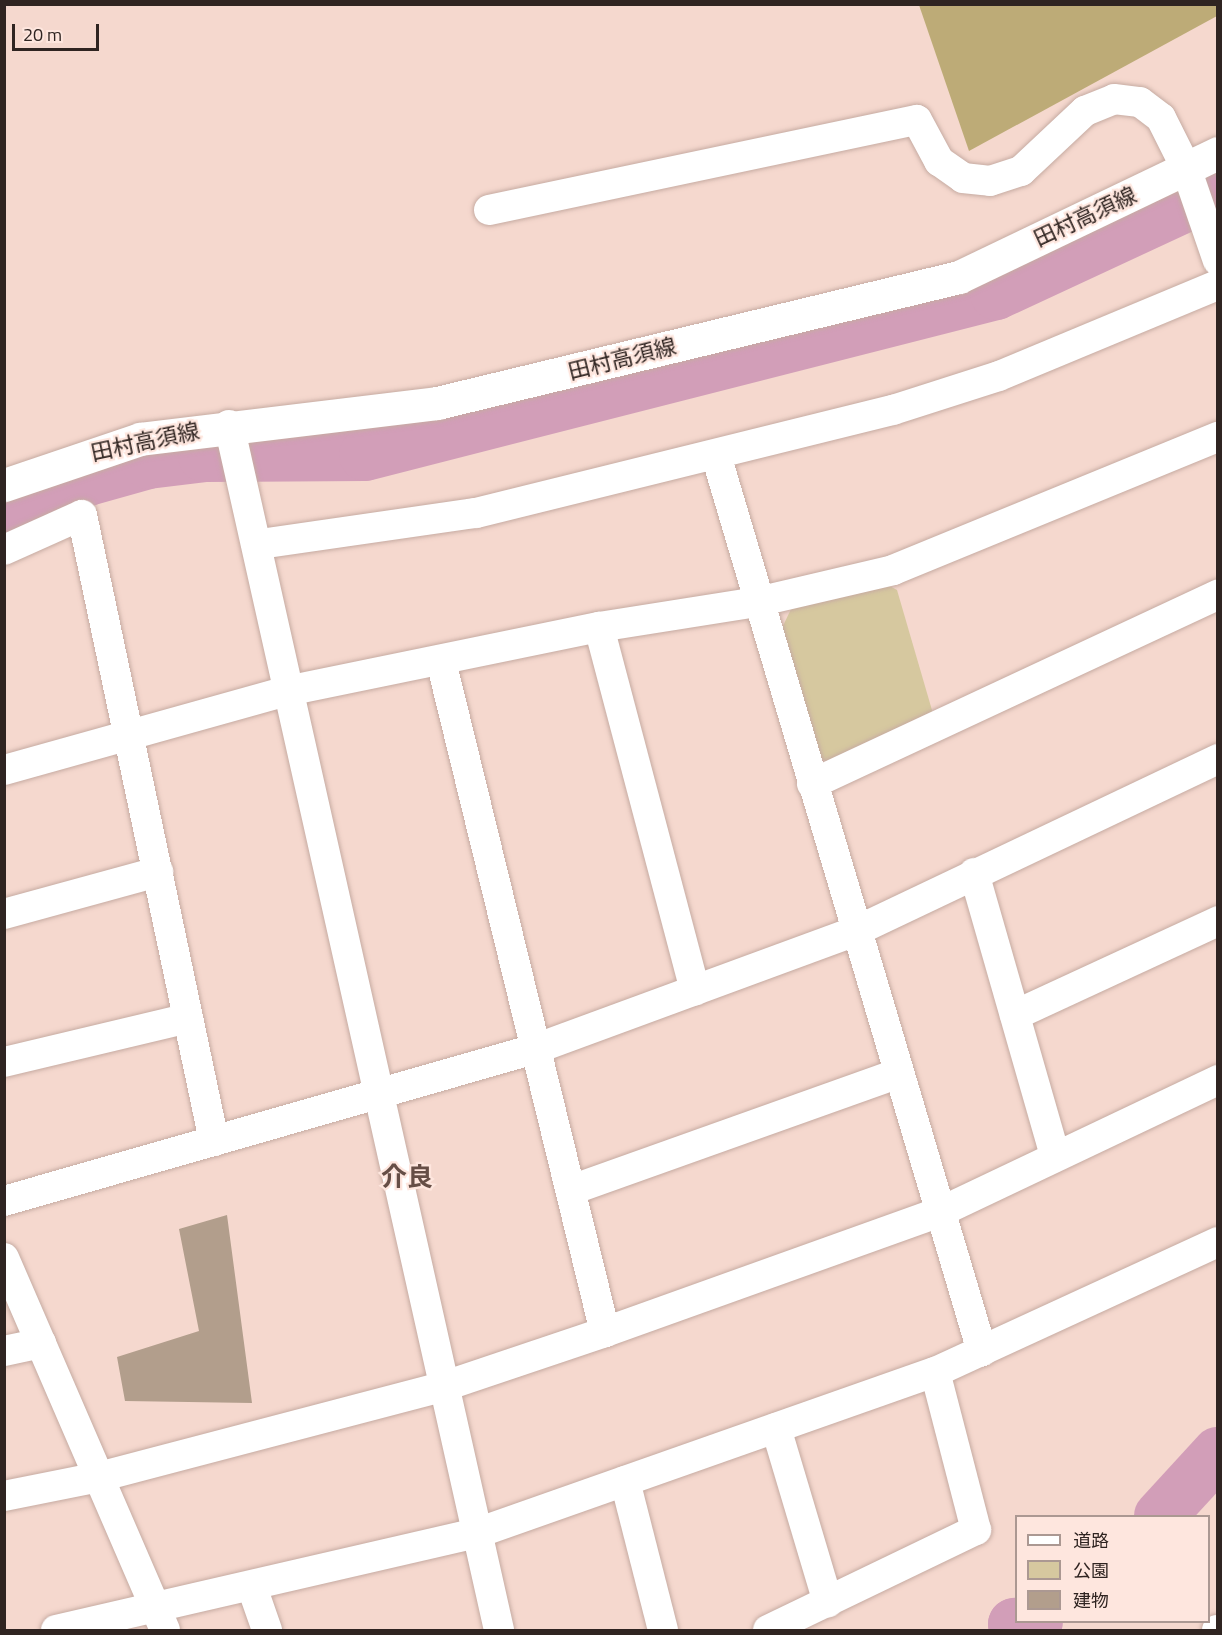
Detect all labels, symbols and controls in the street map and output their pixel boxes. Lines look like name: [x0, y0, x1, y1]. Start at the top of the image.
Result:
scale bar: [15, 12, 102, 50]
text: 20 m: [23, 21, 62, 48]
street label: 田村高須線: [1030, 182, 1140, 252]
street label: 田村高須線: [565, 333, 679, 385]
street label: 田村高須線: [88, 418, 202, 466]
district label: 介良: [381, 1161, 433, 1193]
legend: [1015, 1515, 1210, 1623]
text: 道路: [1073, 1527, 1109, 1554]
text: 公園: [1073, 1557, 1109, 1584]
text: 建物: [1073, 1587, 1109, 1614]

